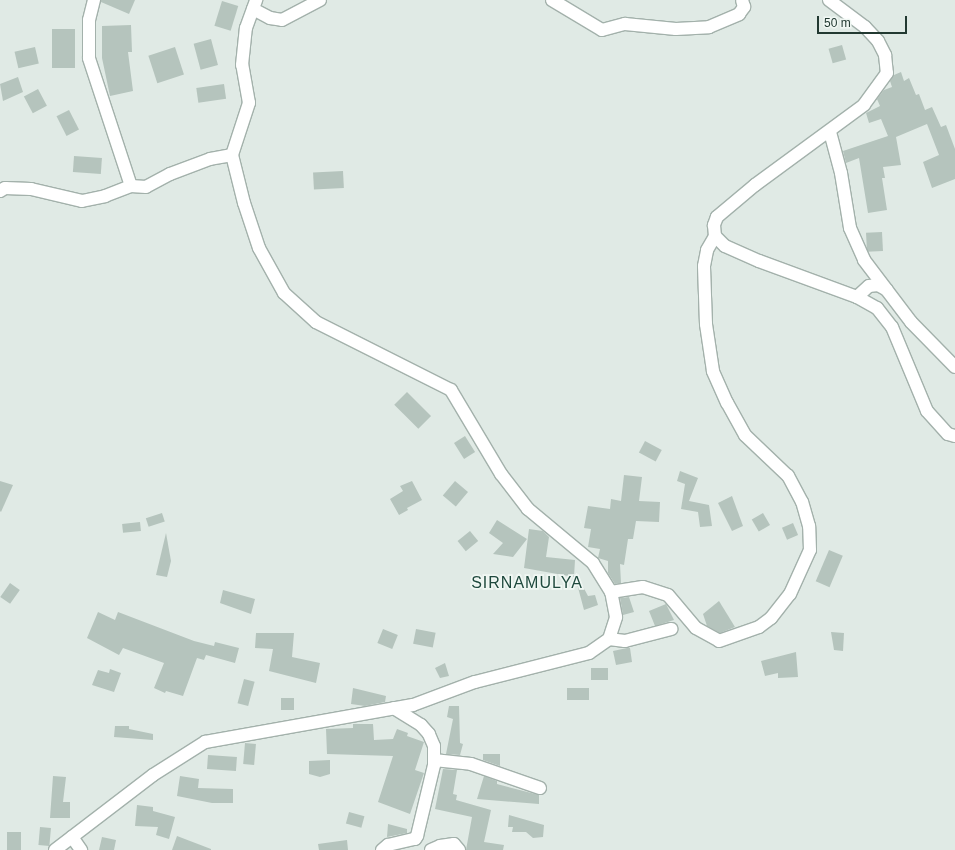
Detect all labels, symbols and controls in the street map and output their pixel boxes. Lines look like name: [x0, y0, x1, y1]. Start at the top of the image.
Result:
scale bar: [819, 8, 909, 34]
text: 50 m: [824, 16, 851, 30]
district label: SIRNAMULYA: [471, 573, 583, 593]

